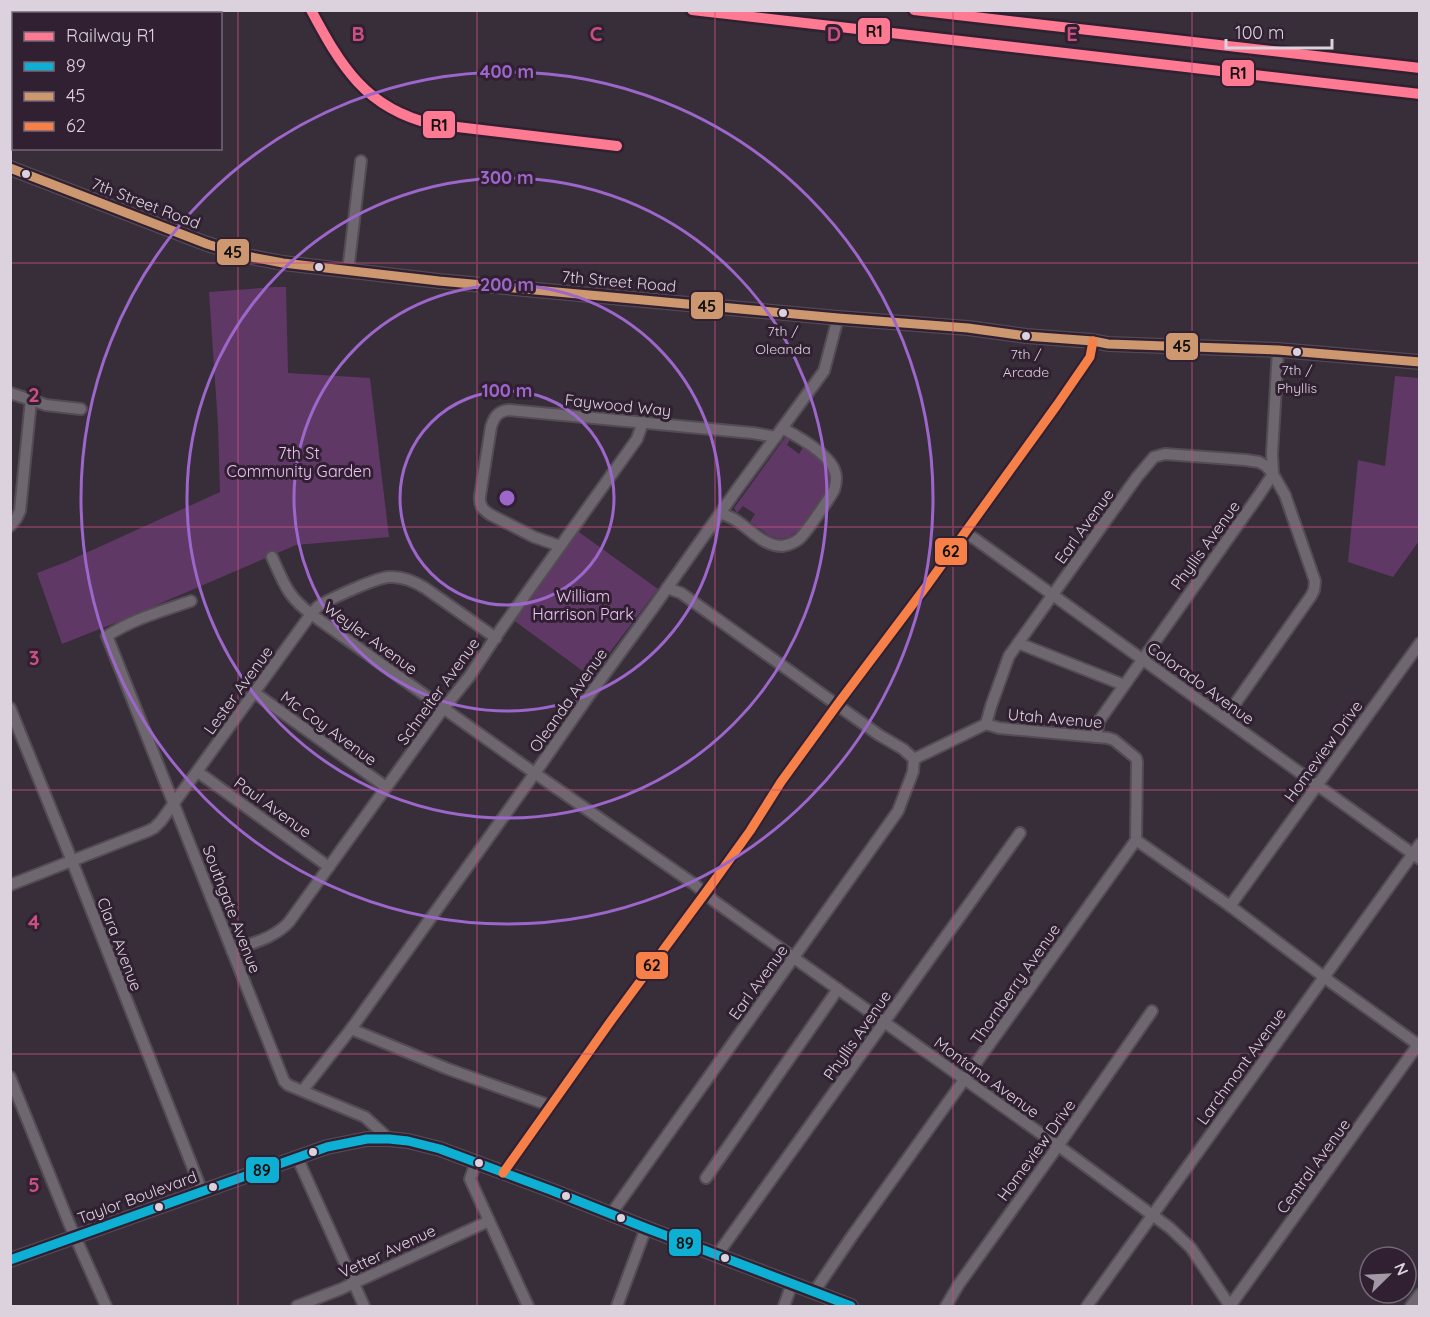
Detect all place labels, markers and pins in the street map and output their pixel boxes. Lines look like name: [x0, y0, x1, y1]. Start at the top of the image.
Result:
unlabelled marker: [20, 168, 32, 180]
unlabelled marker: [313, 261, 325, 273]
marker: 7th / Oleanda: [777, 307, 789, 319]
place label: 7th / Oleanda: [755, 322, 811, 358]
marker: 7th / Arcade: [1020, 330, 1032, 342]
place label: 7th / Arcade: [1003, 345, 1049, 381]
marker: 7th / Phyllis: [1291, 346, 1303, 358]
place label: 7th / Phyllis: [1277, 361, 1317, 397]
centre of rings: [497, 488, 517, 508]
unlabelled marker: [307, 1146, 319, 1158]
unlabelled marker: [473, 1157, 485, 1169]
unlabelled marker: [207, 1181, 219, 1193]
unlabelled marker: [560, 1190, 572, 1202]
unlabelled marker: [153, 1201, 165, 1213]
unlabelled marker: [615, 1212, 627, 1224]
unlabelled marker: [719, 1252, 731, 1264]

